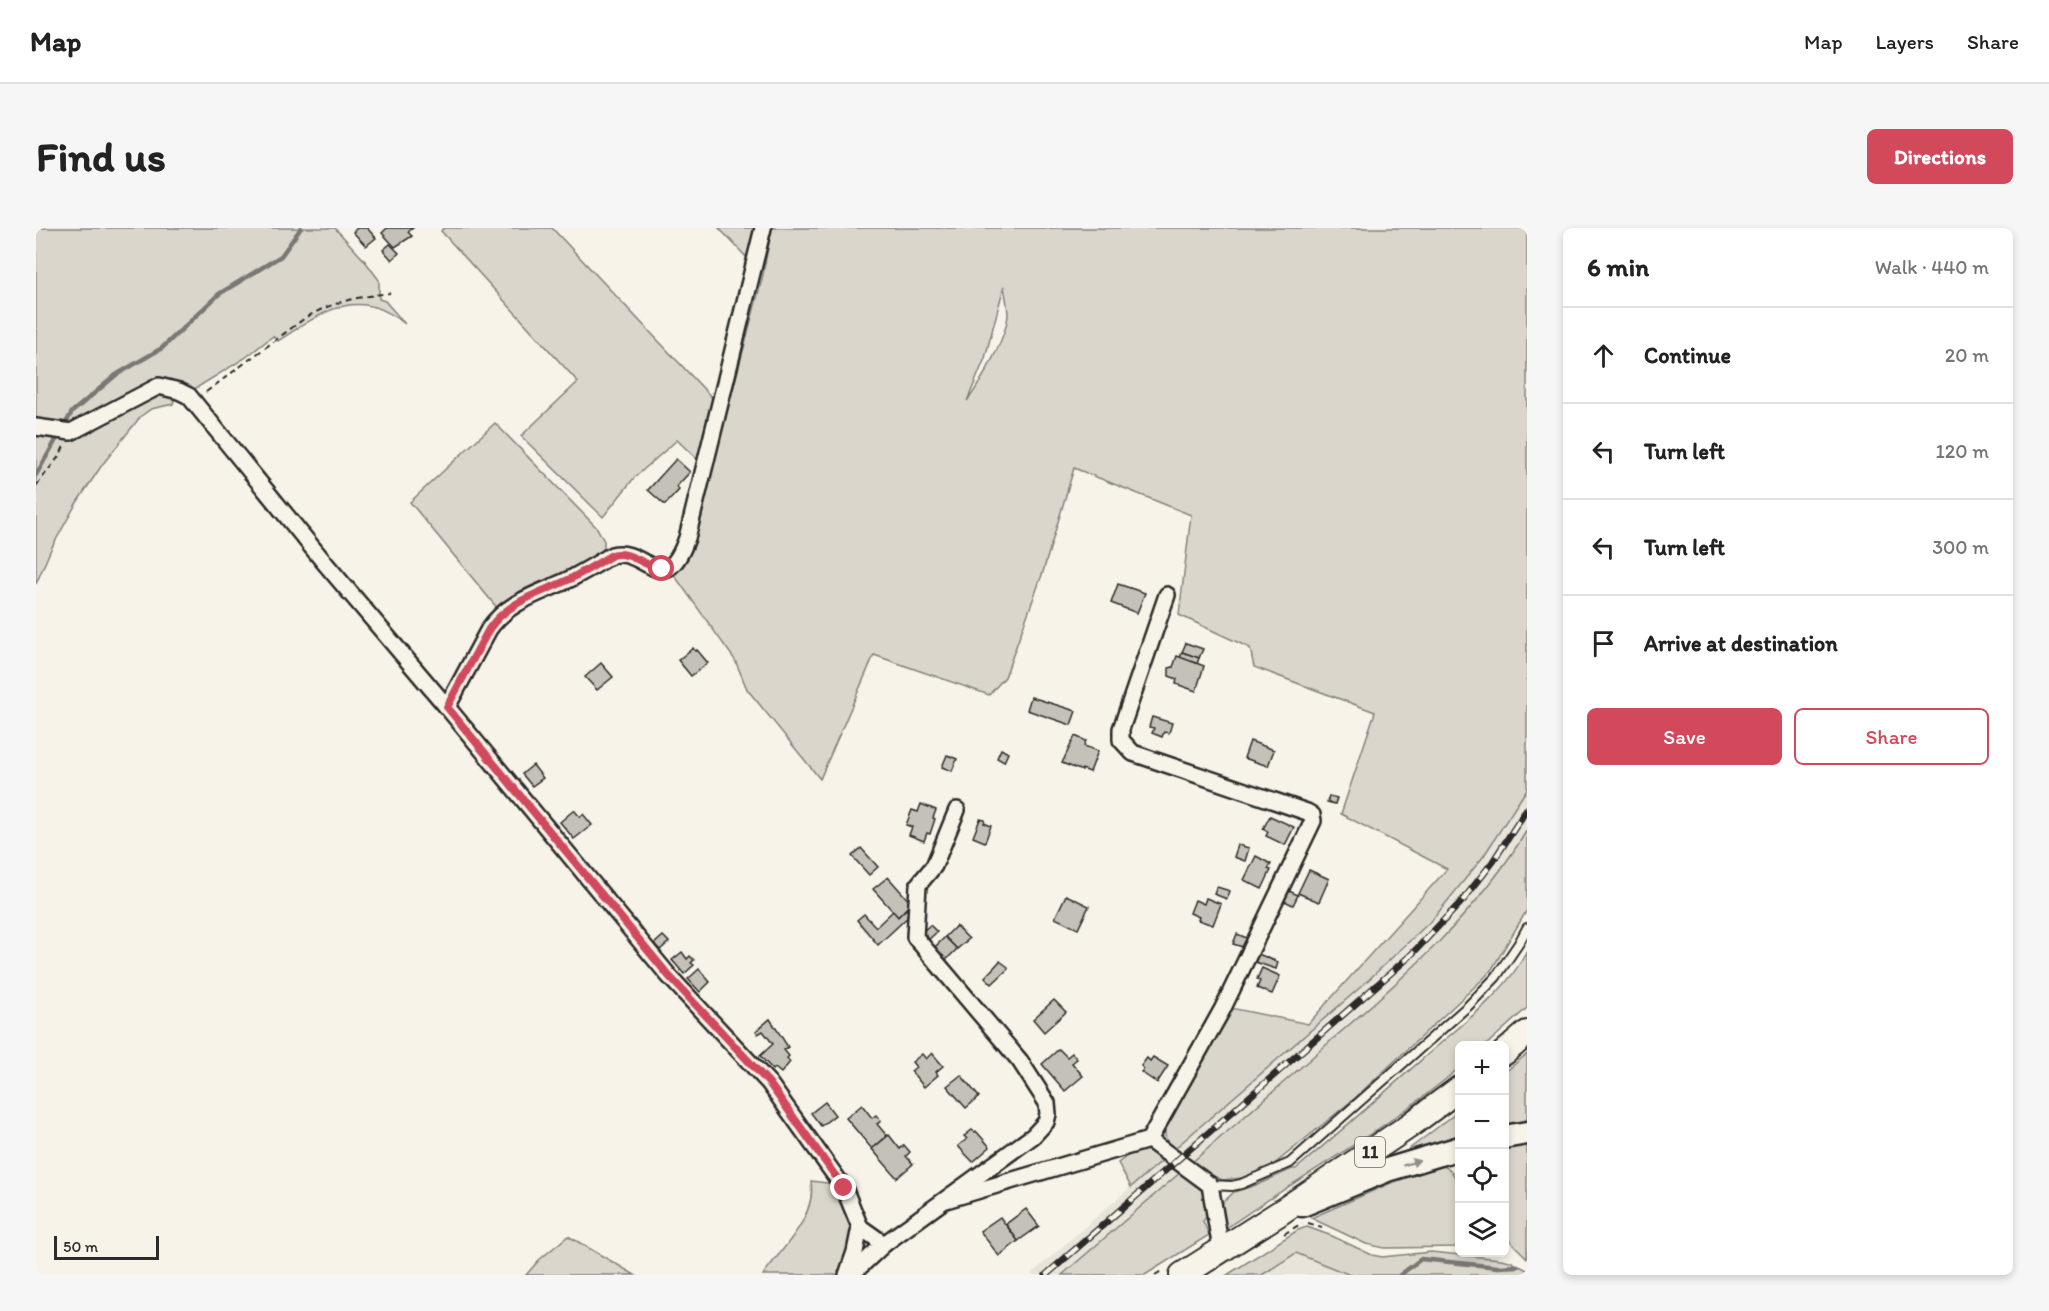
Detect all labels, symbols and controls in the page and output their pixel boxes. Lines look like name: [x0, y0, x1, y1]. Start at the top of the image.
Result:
text: Map: [30, 24, 81, 58]
text: Map: [1804, 29, 1843, 54]
text: Layers: [1876, 29, 1934, 54]
text: Share: [1967, 29, 2019, 54]
button: Directions: [1867, 129, 2013, 184]
text: Find us: [36, 131, 166, 182]
text: 6 min: [1587, 251, 1649, 283]
text: Walk · 440 m: [1875, 255, 1989, 279]
icon: ahead: [1587, 339, 1620, 372]
text: Continue: [1644, 342, 1731, 369]
text: 20 m: [1945, 343, 1989, 367]
icon: left: [1587, 435, 1620, 468]
text: Turn left: [1644, 438, 1725, 465]
text: 120 m: [1936, 439, 1989, 463]
icon: left: [1587, 531, 1620, 564]
text: Turn left: [1644, 534, 1725, 561]
text: 300 m: [1932, 535, 1989, 559]
route start: [648, 555, 674, 581]
icon: arrive: [1587, 627, 1620, 660]
text: Arrive at destination: [1644, 630, 1838, 657]
button: Save: [1587, 708, 1782, 765]
button: Share: [1794, 708, 1989, 765]
map controls: [1455, 1041, 1509, 1257]
button: +: [1455, 1041, 1509, 1095]
button: −: [1455, 1095, 1509, 1149]
road number: 11: [1355, 1137, 1385, 1167]
button: locate: [1455, 1149, 1509, 1203]
one-way arrow: [1402, 1158, 1420, 1167]
route end: [830, 1174, 856, 1200]
button: layers: [1455, 1203, 1509, 1257]
scale bar: [54, 1233, 159, 1260]
text: 50 m: [63, 1237, 98, 1256]

